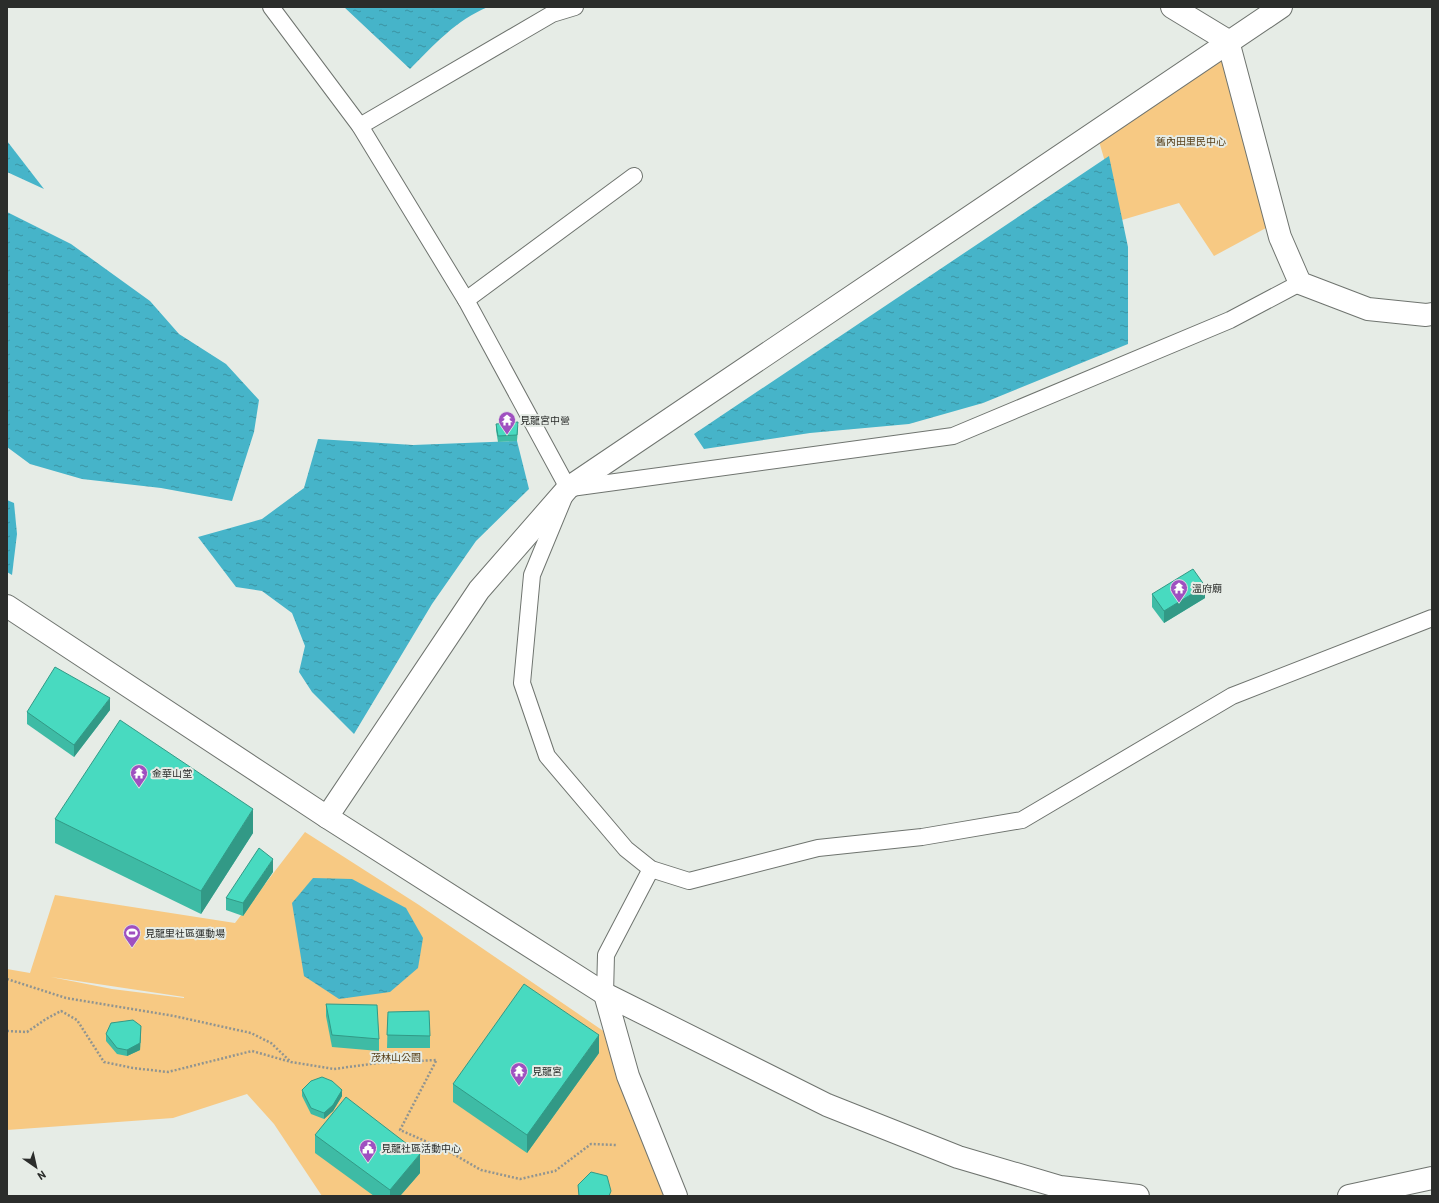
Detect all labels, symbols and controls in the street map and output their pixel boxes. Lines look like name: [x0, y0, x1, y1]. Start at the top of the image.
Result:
park label: 舊內田里民中心: [1156, 135, 1226, 147]
temple icon: 見龍宮中營: [497, 410, 517, 435]
place label: 見龍宮中營: [520, 414, 570, 426]
temple icon: 溫府廟: [1169, 578, 1189, 603]
place label: 溫府廟: [1192, 582, 1222, 594]
temple icon: 金華山堂: [129, 763, 149, 788]
place label: 金華山堂: [152, 767, 192, 779]
sports icon: 見龍里社區運動場: [122, 923, 142, 948]
place label: 見龍里社區運動場: [145, 927, 225, 939]
park label: 茂林山公園: [371, 1051, 421, 1063]
temple icon: 見龍宮: [509, 1061, 529, 1086]
place label: 見龍宮: [532, 1065, 562, 1077]
public building icon: 見龍社區活動中心: [358, 1138, 378, 1163]
place label: 見龍社區活動中心: [381, 1142, 461, 1154]
north arrow: [16, 1147, 56, 1187]
text: N: [35, 1168, 49, 1183]

